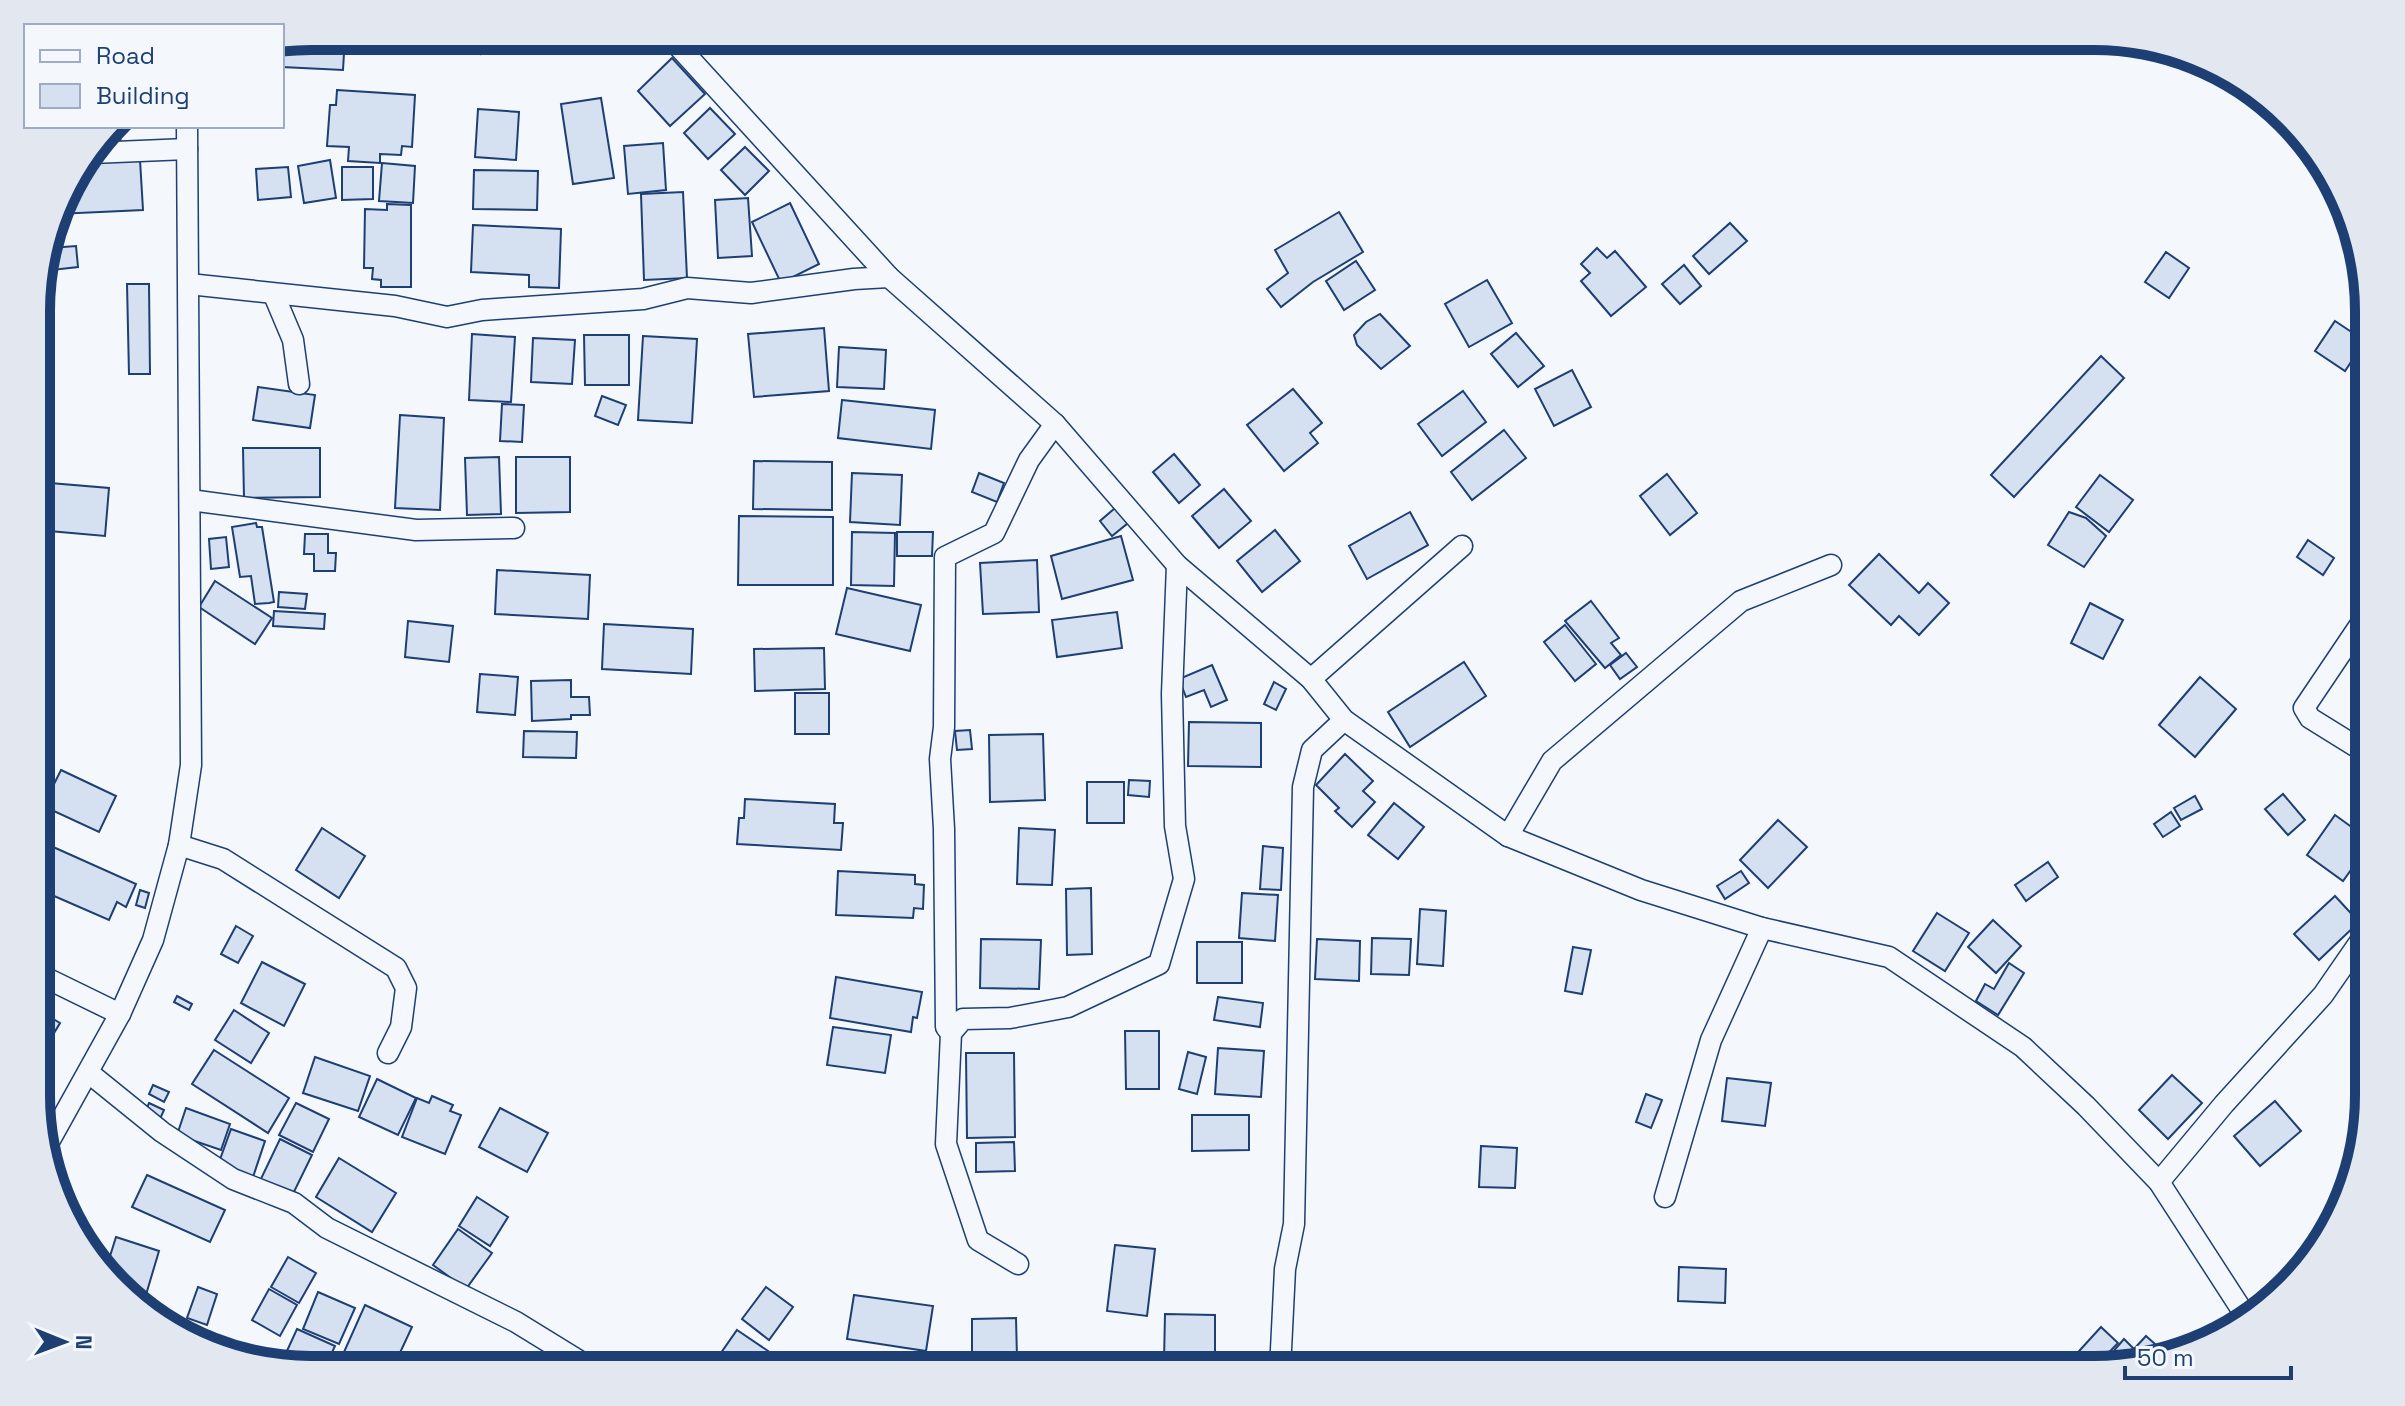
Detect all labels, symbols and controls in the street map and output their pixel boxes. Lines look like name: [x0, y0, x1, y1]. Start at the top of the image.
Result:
legend: [24, 24, 284, 128]
text: Road: [96, 40, 155, 71]
text: Building: [96, 80, 190, 111]
north arrow: [24, 1302, 104, 1382]
scale bar: [2125, 1330, 2291, 1380]
text: N: [70, 1335, 98, 1350]
text: 50 m: [2137, 1342, 2194, 1373]

